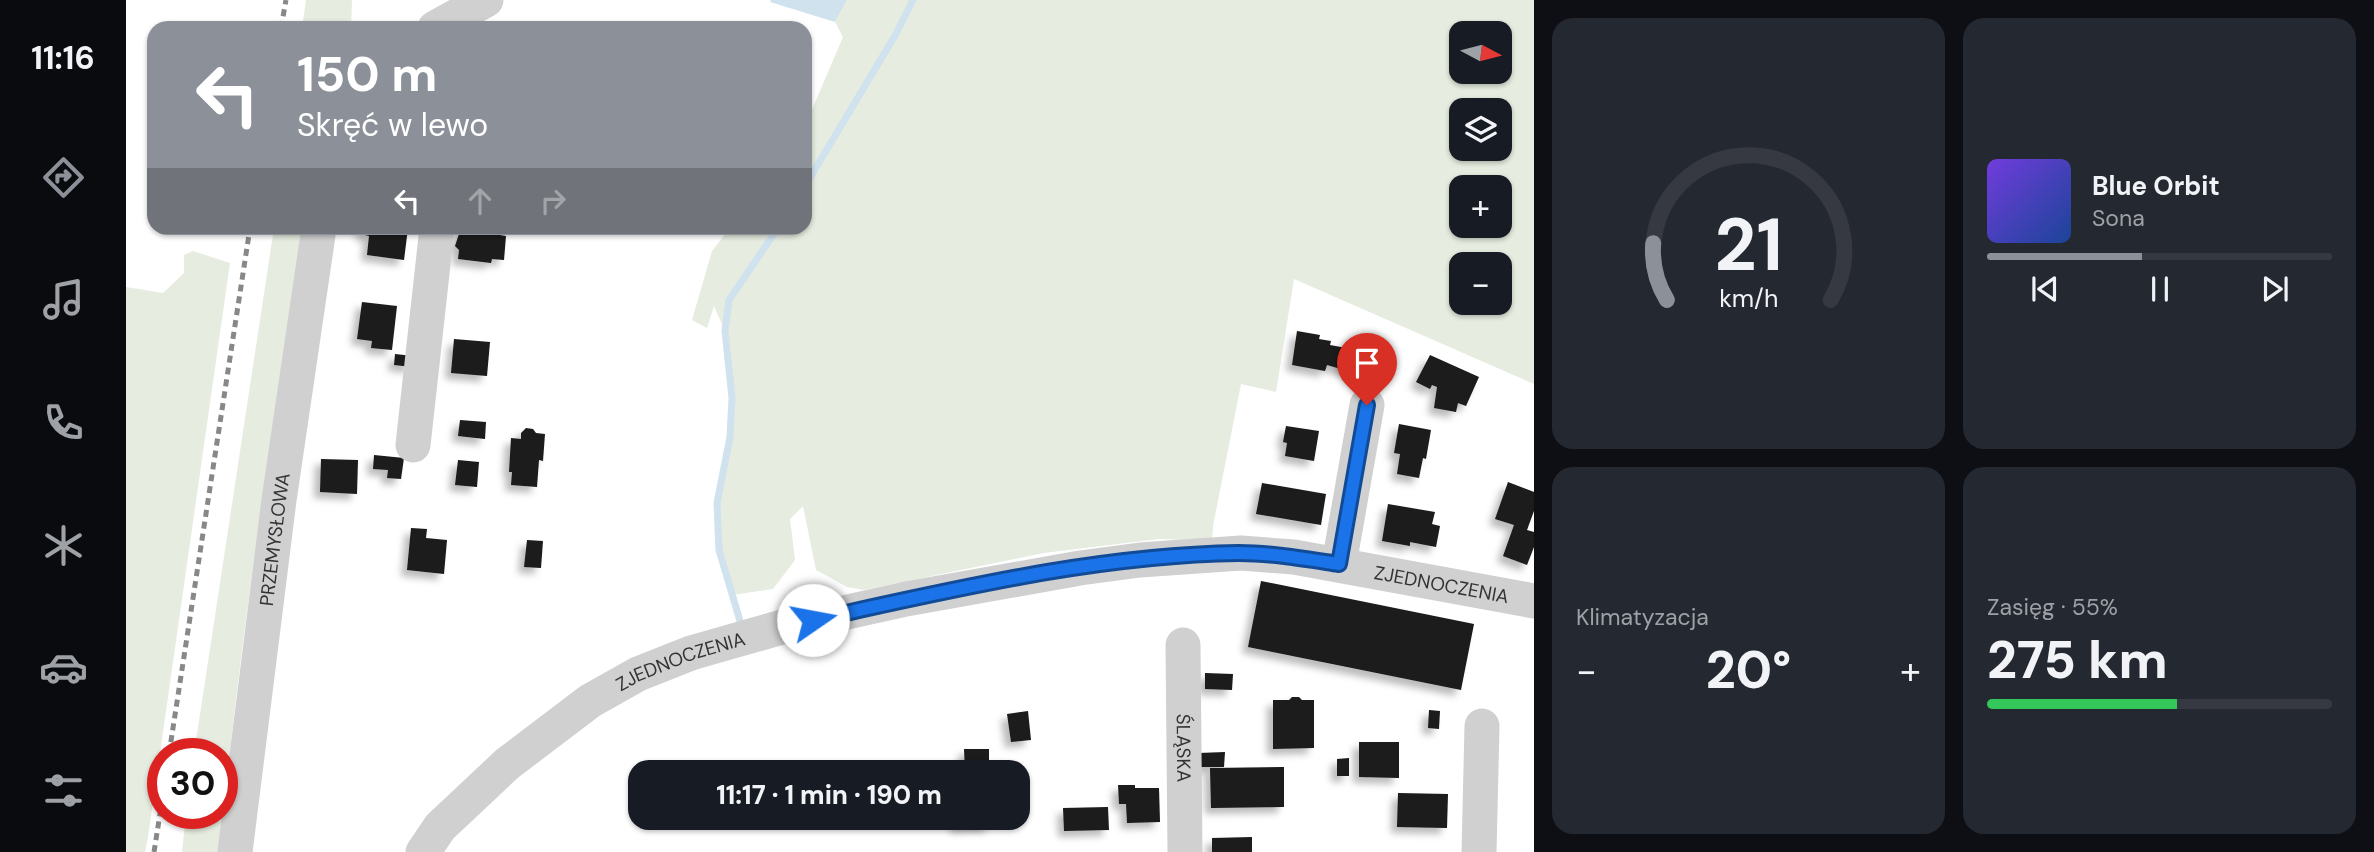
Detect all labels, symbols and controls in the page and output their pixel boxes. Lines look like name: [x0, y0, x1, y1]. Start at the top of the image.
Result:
north arrow: [1449, 21, 1512, 84]
map controls: [1449, 21, 1512, 315]
text: 11:16: [31, 37, 95, 79]
text: 150 m: [297, 42, 437, 106]
icon: left: [182, 49, 273, 140]
button: layers: [1449, 98, 1512, 161]
text: Skręć w lewo: [297, 104, 488, 146]
icon: directions: [39, 153, 88, 202]
text: Blue Orbit: [2092, 169, 2220, 203]
button: +: [1449, 175, 1512, 238]
icon: left: [388, 182, 426, 220]
icon: ahead: [461, 182, 499, 220]
icon: right: [534, 182, 572, 220]
text: 21: [1714, 198, 1783, 293]
text: Sona: [2092, 203, 2145, 233]
button: −: [1449, 252, 1512, 315]
icon: previous: [2026, 270, 2064, 308]
icon: pause: [2141, 270, 2179, 308]
icon: next: [2256, 270, 2294, 308]
icon: music: [39, 275, 88, 324]
text: km/h: [1719, 282, 1778, 315]
pin: [1337, 333, 1397, 405]
icon: arrive: [1348, 344, 1386, 382]
icon: phone: [39, 398, 88, 447]
street label: PRZEMYSŁOWA: [253, 471, 295, 607]
icon: climate: [39, 521, 88, 570]
street label: ZJEDNOCZENIA: [1372, 559, 1511, 609]
position arrow: [776, 583, 850, 657]
text: Zasięg · 55%: [1987, 592, 2118, 622]
text: Klimatyzacja: [1576, 602, 1709, 632]
street label: ZJEDNOCZENIA: [611, 626, 748, 696]
text: 275 km: [1987, 626, 2168, 694]
text: 20°: [1706, 636, 1791, 704]
icon: car: [39, 643, 88, 692]
text: −: [1576, 646, 1597, 696]
text: +: [1900, 646, 1921, 696]
street label: ŚLĄSKA: [1171, 714, 1197, 783]
speed limit sign: 30: [147, 738, 238, 829]
icon: filters: [39, 766, 88, 815]
text: 11:17 · 1 min · 190 m: [716, 778, 942, 812]

